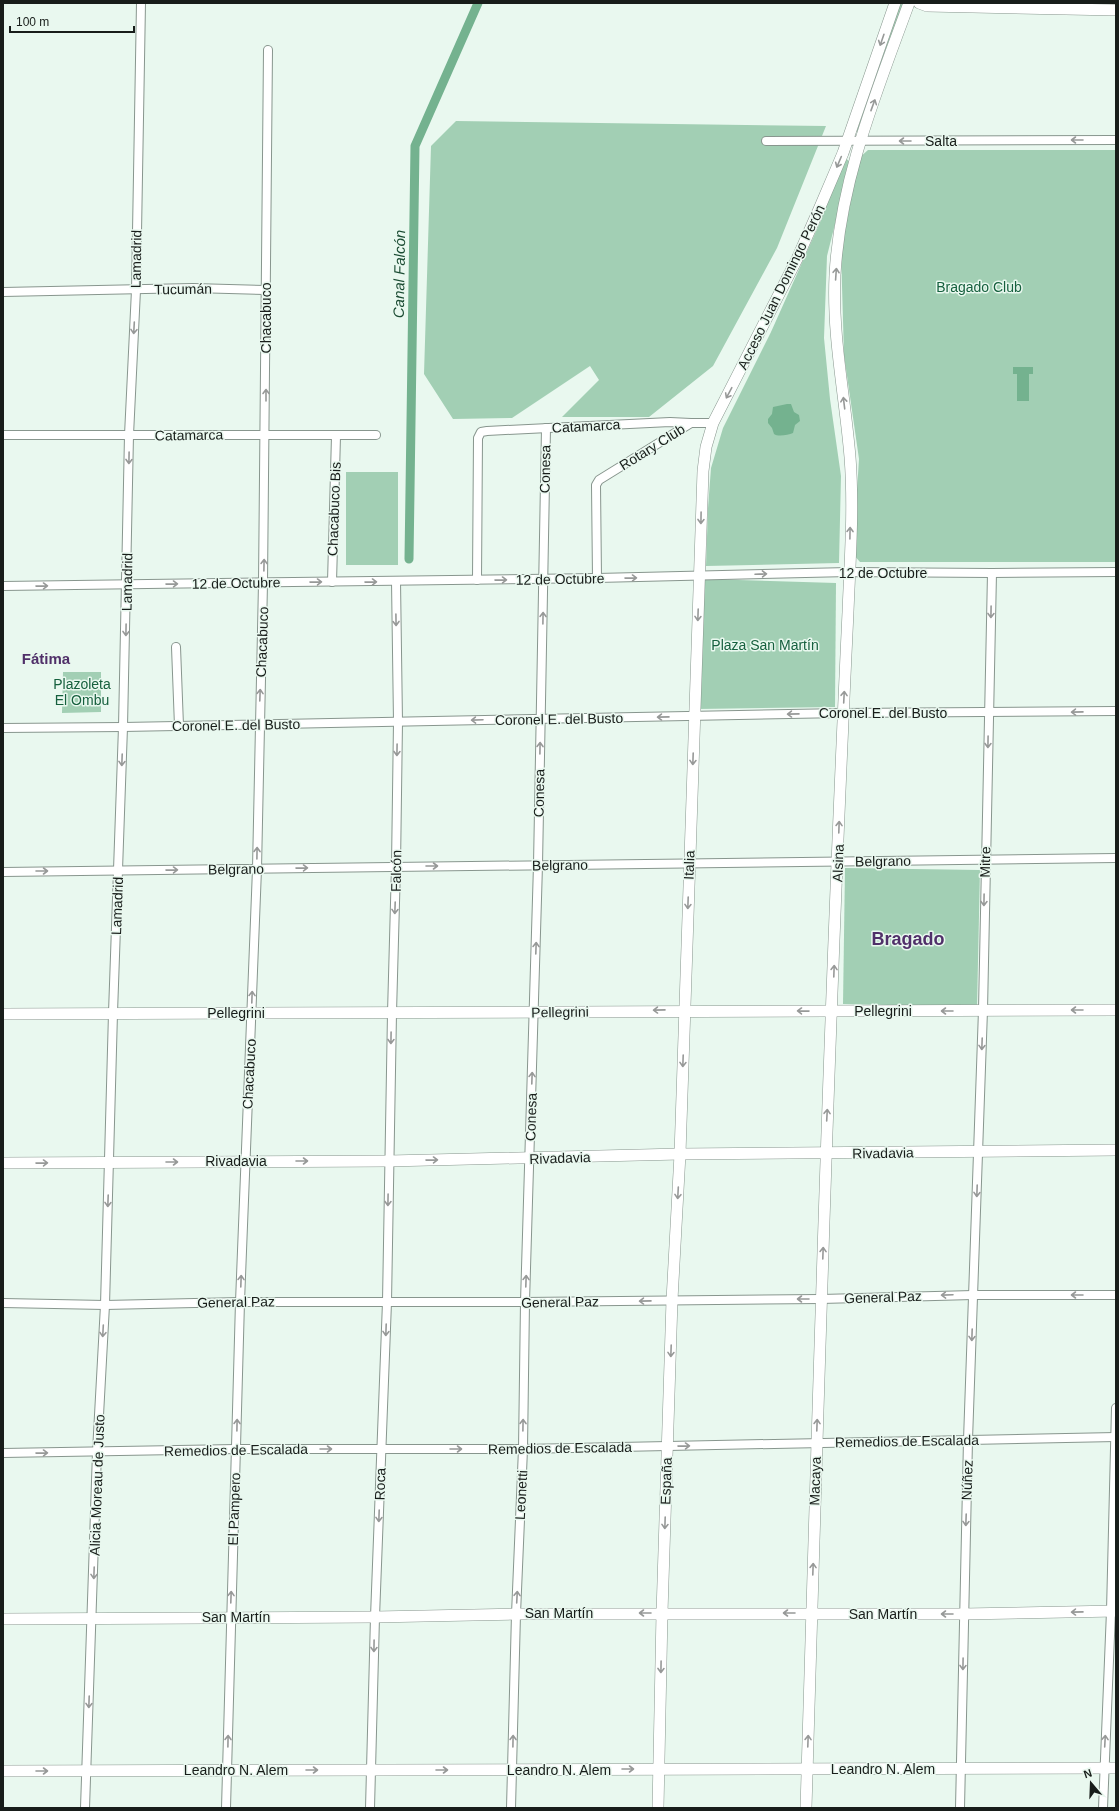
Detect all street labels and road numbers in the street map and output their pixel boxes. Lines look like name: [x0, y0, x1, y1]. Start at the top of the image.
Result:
street label: Salta: [925, 133, 957, 149]
street label: Acceso Juan Domingo Perón: [734, 202, 828, 372]
street label: Lamadrid: [127, 230, 145, 288]
street label: Tucumán: [154, 280, 212, 298]
street label: Chacabuco: [258, 282, 274, 353]
street label: Catamarca: [551, 416, 621, 436]
street label: Rotary Club: [616, 421, 688, 473]
street label: Catamarca: [155, 426, 224, 444]
street label: Conesa: [537, 445, 553, 493]
street label: Chacabuco Bis: [324, 462, 344, 556]
street label: Lamadrid: [118, 553, 136, 611]
street label: 12 de Octubre: [839, 565, 928, 581]
street label: 12 de Octubre: [515, 570, 605, 588]
street label: 12 de Octubre: [191, 574, 281, 592]
street label: Chacabuco: [253, 606, 271, 678]
street label: Coronel E. del Busto: [819, 705, 947, 721]
street label: Coronel E. del Busto: [495, 710, 624, 728]
street label: Coronel E. del Busto: [172, 716, 301, 734]
street label: Conesa: [531, 769, 547, 817]
street label: Alsina: [829, 843, 847, 882]
street label: Mitre: [977, 846, 993, 878]
street label: Falcón: [388, 850, 404, 892]
street label: Italia: [680, 850, 698, 880]
street label: Belgrano: [855, 853, 911, 869]
street label: Belgrano: [532, 857, 588, 873]
street label: Belgrano: [208, 861, 264, 877]
street label: Lamadrid: [108, 877, 126, 935]
street label: Pellegrini: [531, 1003, 589, 1021]
street label: Pellegrini: [854, 1003, 912, 1019]
street label: Pellegrini: [207, 1005, 265, 1021]
street label: Chacabuco: [239, 1038, 259, 1110]
street label: Conesa: [522, 1092, 540, 1141]
street label: Rivadavia: [852, 1144, 914, 1162]
street label: Rivadavia: [529, 1149, 591, 1167]
street label: Rivadavia: [205, 1153, 267, 1169]
street label: General Paz: [844, 1288, 922, 1306]
street label: General Paz: [197, 1293, 275, 1311]
street label: General Paz: [521, 1293, 599, 1311]
street label: Alicia Moreau de Justo: [87, 1414, 107, 1556]
street label: Remedios de Escalada: [835, 1432, 979, 1450]
street label: Remedios de Escalada: [488, 1439, 632, 1457]
street label: Remedios de Escalada: [164, 1441, 308, 1459]
street label: Macaya: [806, 1456, 824, 1506]
street label: España: [657, 1457, 675, 1505]
street label: Núñez: [958, 1459, 976, 1501]
street label: Roca: [371, 1467, 389, 1501]
street label: Leonetti: [512, 1470, 530, 1520]
street label: El Pampero: [225, 1472, 243, 1546]
street label: San Martín: [525, 1605, 593, 1621]
street label: San Martín: [849, 1606, 917, 1622]
street label: San Martín: [202, 1609, 270, 1625]
street label: Leandro N. Alem: [831, 1761, 935, 1777]
street label: Leandro N. Alem: [184, 1762, 288, 1778]
street label: Leandro N. Alem: [507, 1762, 611, 1778]

